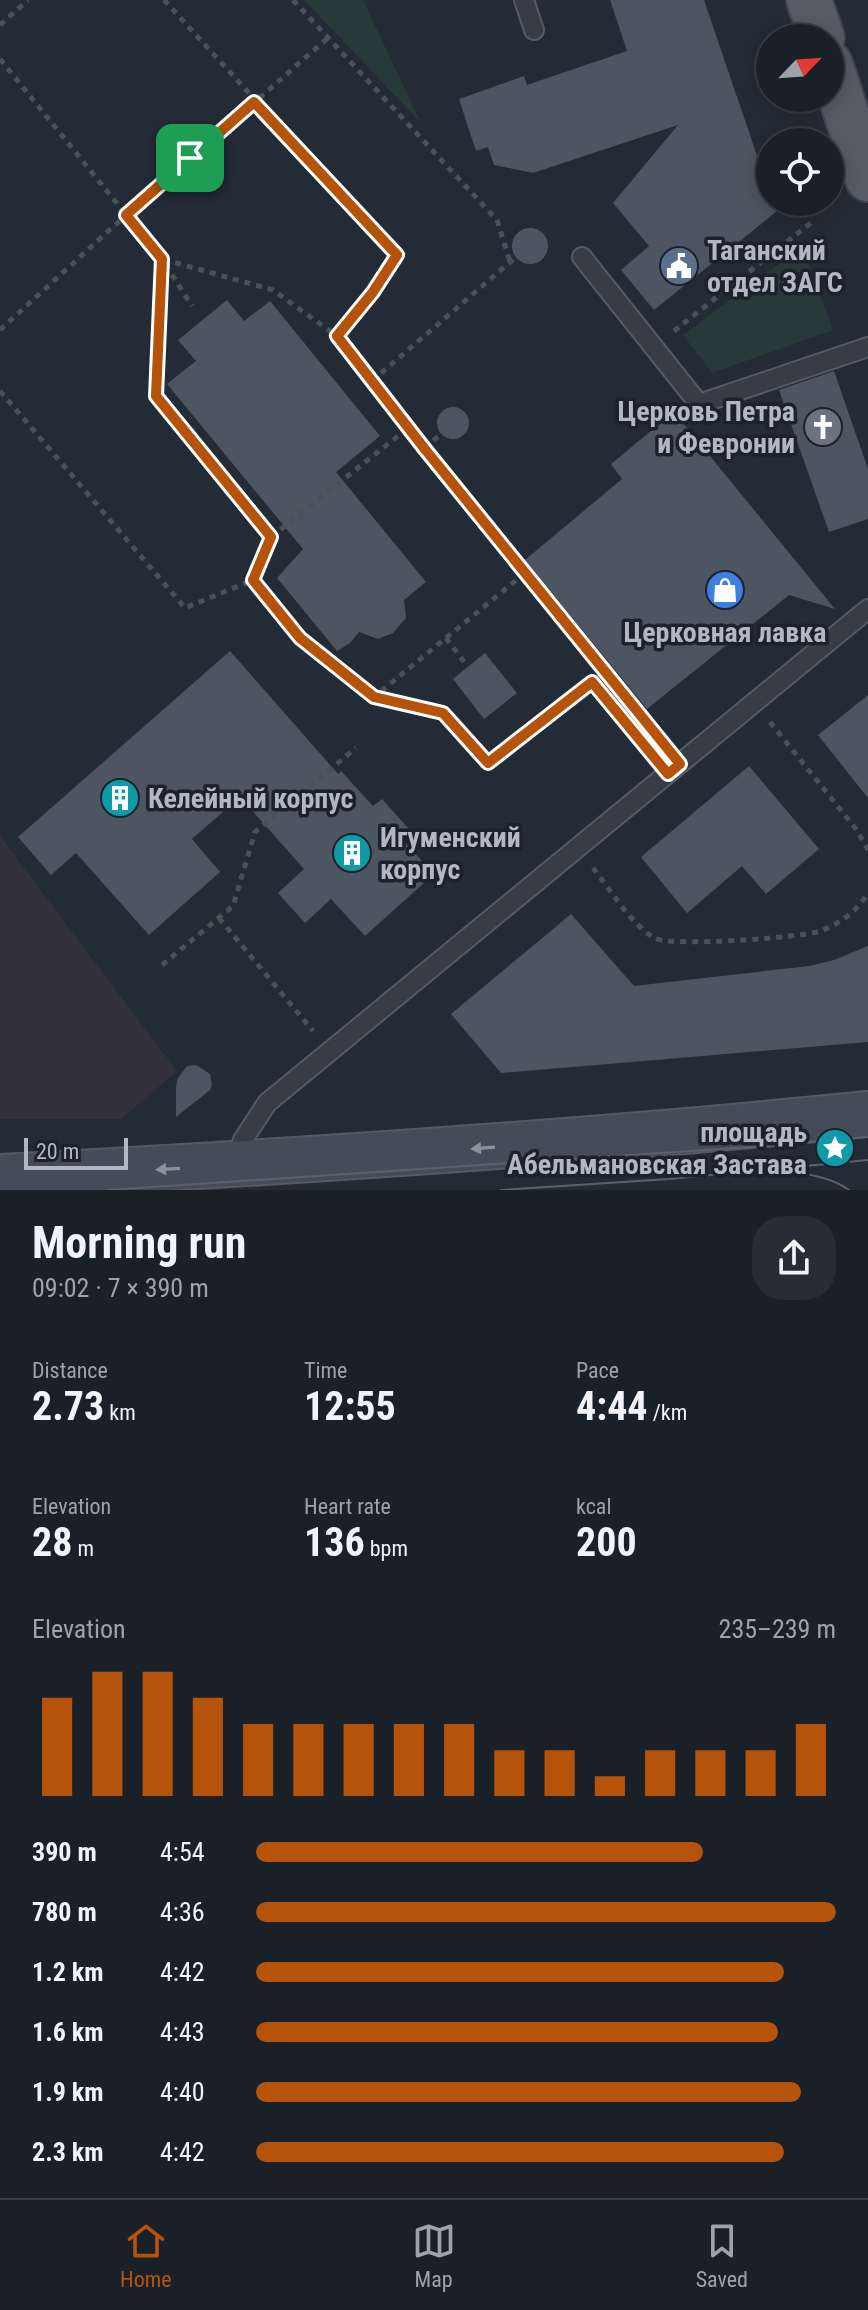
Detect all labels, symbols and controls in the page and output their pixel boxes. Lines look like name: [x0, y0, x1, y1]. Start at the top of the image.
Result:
north arrow: [756, 24, 844, 112]
map controls: [756, 24, 844, 216]
pin: [156, 124, 224, 192]
button: locate: [756, 128, 844, 216]
icon: arrive: [168, 136, 212, 180]
place label: Таганский отдел ЗАГС: [707, 234, 843, 299]
public building icon: Таганский отдел ЗАГС: [658, 245, 700, 287]
place label: Церковь Петра и Февронии: [618, 395, 795, 460]
church icon: Церковь Петра и Февронии: [802, 406, 844, 448]
shop icon: Церковная лавка: [704, 569, 746, 611]
place label: Церковная лавка: [623, 616, 827, 649]
building icon: Келейный корпус: [99, 777, 141, 819]
place label: Келейный корпус: [148, 782, 354, 815]
place label: Игуменский корпус: [380, 821, 521, 886]
building icon: Игуменский корпус: [331, 832, 373, 874]
place label: площадь Абельмановская Застава: [507, 1116, 807, 1181]
place icon: площадь Абельмановская Застава: [814, 1127, 856, 1169]
scale bar: [24, 1134, 128, 1170]
text: 20 m: [36, 1139, 79, 1164]
one-way arrow: [471, 1142, 496, 1155]
one-way arrow: [155, 1162, 180, 1175]
button: share: [752, 1216, 836, 1300]
text: Morning run: [32, 1217, 246, 1269]
text: 09:02 · 7 × 390 m: [32, 1273, 209, 1303]
text: Distance: [32, 1358, 108, 1383]
text: Time: [304, 1358, 347, 1383]
text: Pace: [576, 1358, 619, 1383]
text: 2.73: [32, 1383, 104, 1430]
text: 12:55: [304, 1383, 396, 1430]
text: 4:44: [576, 1383, 648, 1430]
text: km: [104, 1400, 136, 1425]
text: /km: [648, 1400, 687, 1425]
text: Elevation: [32, 1494, 111, 1519]
text: Heart rate: [304, 1494, 391, 1519]
text: kcal: [576, 1494, 611, 1519]
text: 28: [32, 1519, 72, 1566]
text: 136: [304, 1519, 365, 1566]
text: 200: [576, 1519, 637, 1566]
text: m: [72, 1536, 94, 1561]
text: bpm: [365, 1536, 408, 1561]
text: Elevation: [32, 1614, 126, 1644]
text: 235–239 m: [719, 1614, 836, 1644]
text: 390 m: [32, 1837, 97, 1867]
text: 4:54: [160, 1837, 205, 1867]
text: 780 m: [32, 1897, 97, 1927]
text: 4:36: [160, 1897, 205, 1927]
text: 1.2 km: [32, 1957, 104, 1987]
text: 4:42: [160, 1957, 205, 1987]
text: 1.6 km: [32, 2017, 104, 2047]
text: 4:43: [160, 2017, 205, 2047]
text: 1.9 km: [32, 2077, 104, 2107]
text: 4:40: [160, 2077, 205, 2107]
text: 2.3 km: [32, 2137, 104, 2167]
text: 4:42: [160, 2137, 205, 2167]
tab: Home: [120, 2219, 172, 2292]
tab: Map: [412, 2219, 456, 2292]
tab: Saved: [696, 2219, 748, 2292]

